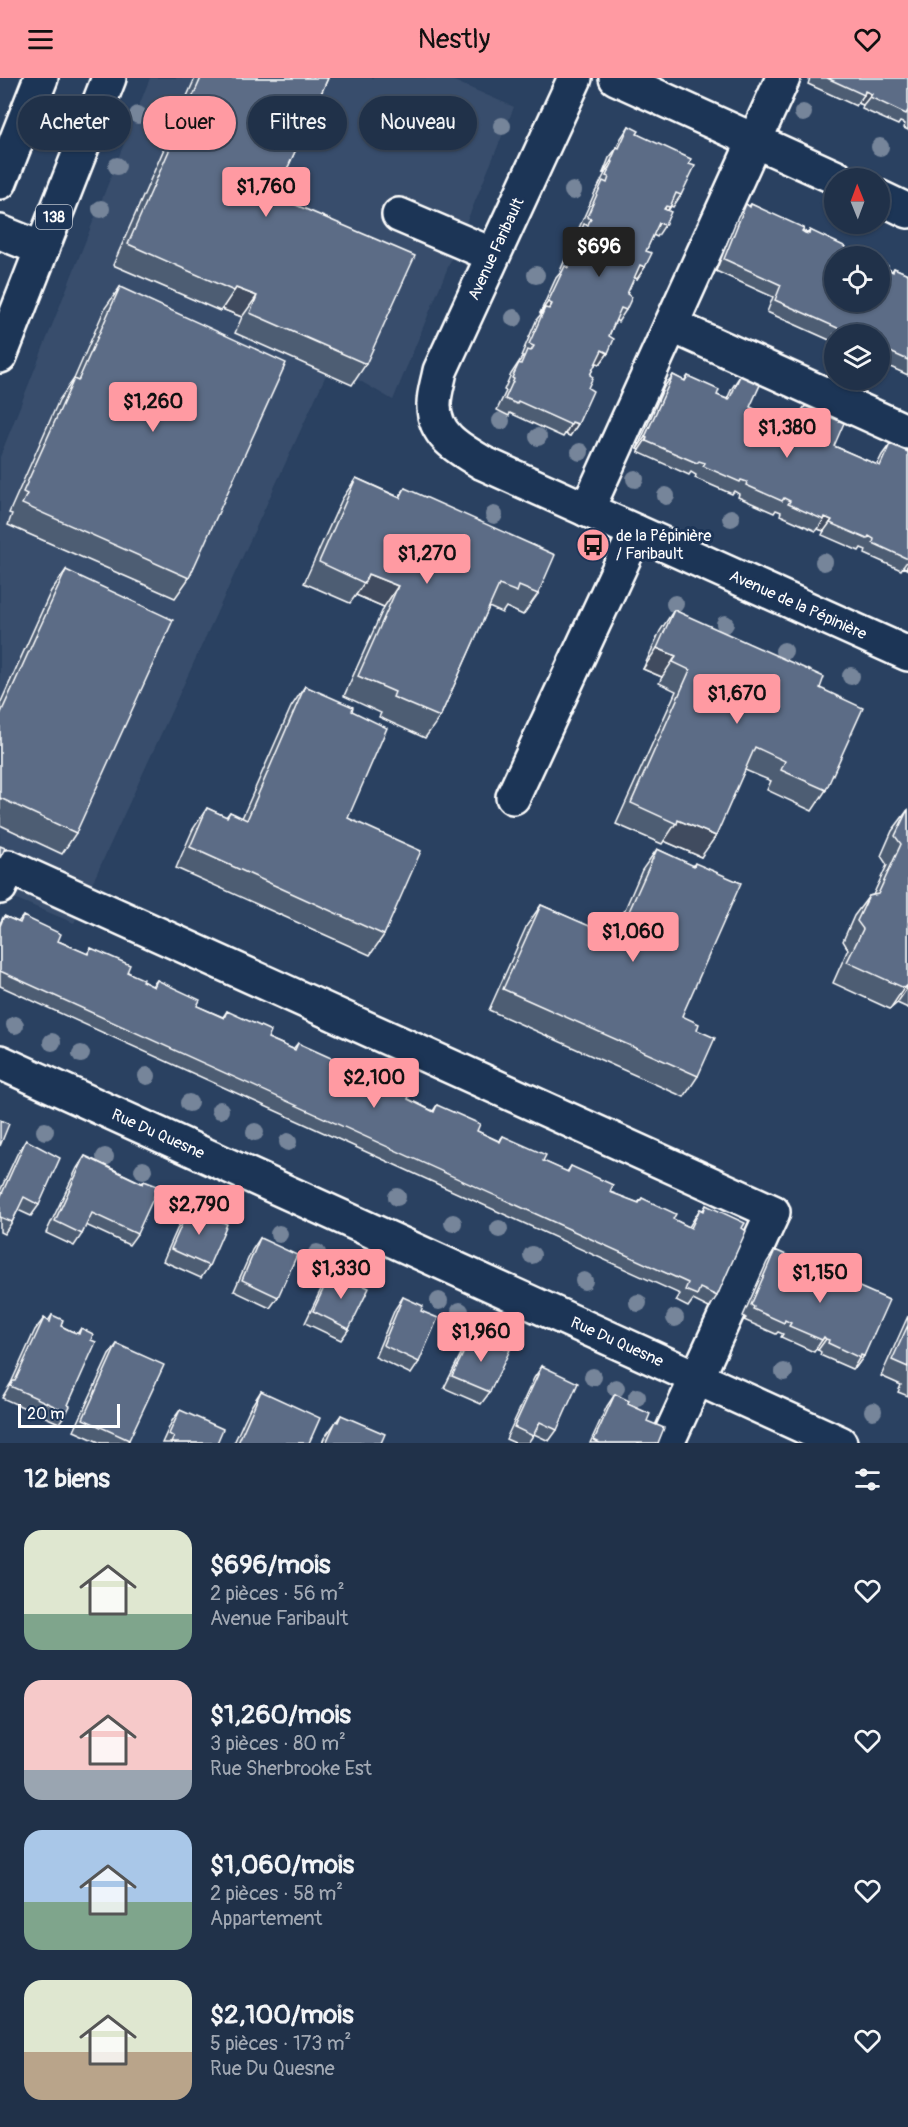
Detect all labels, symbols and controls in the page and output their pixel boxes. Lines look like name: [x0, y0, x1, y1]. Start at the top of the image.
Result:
icon: menu: [24, 23, 57, 56]
text: Nestly: [418, 23, 490, 56]
icon: heart: [851, 23, 884, 56]
chip: Acheter: [18, 96, 131, 150]
chip: Louer: [143, 96, 236, 150]
chip: Filtres: [248, 96, 347, 150]
chip: Nouveau: [359, 96, 477, 150]
pin: $1,760: [217, 167, 315, 218]
north arrow: [824, 168, 890, 234]
map controls: [824, 168, 890, 390]
text: $1,760: [236, 174, 296, 199]
street label: Avenue Faribault: [464, 194, 529, 303]
road number: 138: [36, 205, 72, 229]
pin: $696: [563, 227, 635, 278]
text: $696: [577, 234, 621, 259]
button: locate: [824, 246, 890, 312]
button: layers: [824, 324, 890, 390]
pin: $1,260: [104, 382, 202, 433]
text: $1,260: [123, 389, 183, 414]
pin: $1,380: [738, 408, 836, 459]
text: $1,380: [758, 415, 816, 440]
place label: de la Pépinière / Faribault: [616, 526, 711, 564]
bus stop icon: de la Pépinière / Faribault: [575, 527, 611, 563]
pin: $1,270: [378, 534, 476, 585]
text: $1,270: [397, 541, 457, 566]
street label: Avenue de la Pépinière: [726, 566, 870, 644]
pin: $1,670: [688, 674, 786, 725]
text: $1,670: [707, 681, 767, 706]
pin: $1,060: [584, 912, 682, 963]
text: $1,060: [602, 919, 664, 944]
pin: $2,100: [325, 1058, 423, 1109]
text: $2,100: [343, 1065, 405, 1090]
street label: Rue Du Quesne: [108, 1105, 208, 1163]
pin: $2,790: [150, 1185, 248, 1236]
text: $2,790: [168, 1192, 230, 1217]
pin: $1,330: [292, 1249, 390, 1300]
pin: $1,150: [771, 1253, 869, 1304]
text: $1,330: [311, 1256, 371, 1281]
text: $1,150: [792, 1260, 848, 1285]
pin: $1,960: [432, 1312, 530, 1363]
street label: Rue Du Quesne: [567, 1313, 667, 1371]
text: $1,960: [451, 1319, 511, 1344]
scale bar: [18, 1401, 120, 1428]
text: 20 m: [27, 1404, 65, 1424]
text: 12 biens: [24, 1463, 110, 1495]
icon: filters: [851, 1463, 884, 1496]
text: $696/mois: [210, 1549, 330, 1581]
icon: home: [72, 1554, 144, 1626]
icon: heart: [851, 1574, 884, 1607]
text: 2 pièces · 56 m²: [210, 1581, 345, 1606]
text: Avenue Faribault: [210, 1606, 348, 1631]
text: $1,260/mois: [210, 1699, 351, 1731]
icon: home: [72, 1704, 144, 1776]
icon: heart: [851, 1724, 884, 1757]
text: 3 pièces · 80 m²: [210, 1731, 346, 1756]
text: Rue Sherbrooke Est: [210, 1756, 372, 1781]
text: $1,060/mois: [210, 1849, 354, 1881]
icon: home: [72, 1854, 144, 1926]
icon: heart: [851, 1874, 884, 1907]
text: 2 pièces · 58 m²: [210, 1881, 343, 1906]
text: Appartement: [210, 1906, 322, 1931]
text: $2,100/mois: [210, 1999, 354, 2031]
icon: home: [72, 2004, 144, 2076]
icon: heart: [851, 2024, 884, 2057]
text: 5 pièces · 173 m²: [210, 2031, 351, 2056]
text: Rue Du Quesne: [210, 2056, 335, 2081]

